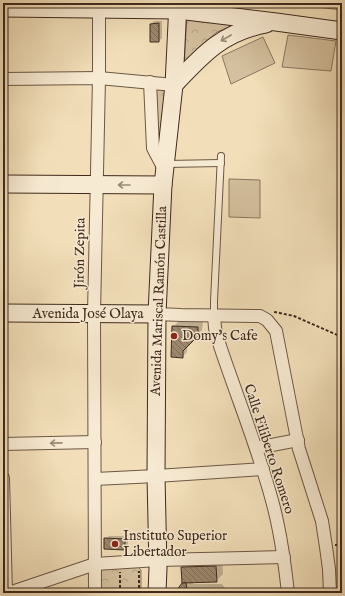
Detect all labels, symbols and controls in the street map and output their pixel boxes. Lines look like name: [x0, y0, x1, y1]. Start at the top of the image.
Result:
one-way arrow: [220, 35, 232, 43]
one-way arrow: [118, 181, 131, 189]
street label: Avenida Mariscal Ramón Castilla: [147, 205, 171, 397]
street label: Jirón Zepita: [70, 216, 90, 291]
street label: Avenida José Olaya: [32, 305, 144, 323]
place label: Domy's Cafe: [182, 327, 258, 345]
marker: Domy's Cafe: [169, 331, 179, 341]
street label: Calle Filiberto Romero: [239, 382, 299, 517]
one-way arrow: [50, 439, 63, 447]
place label: Instituto Superior Libertador: [123, 527, 227, 561]
marker: Instituto Superior Libertador: [110, 539, 120, 549]

